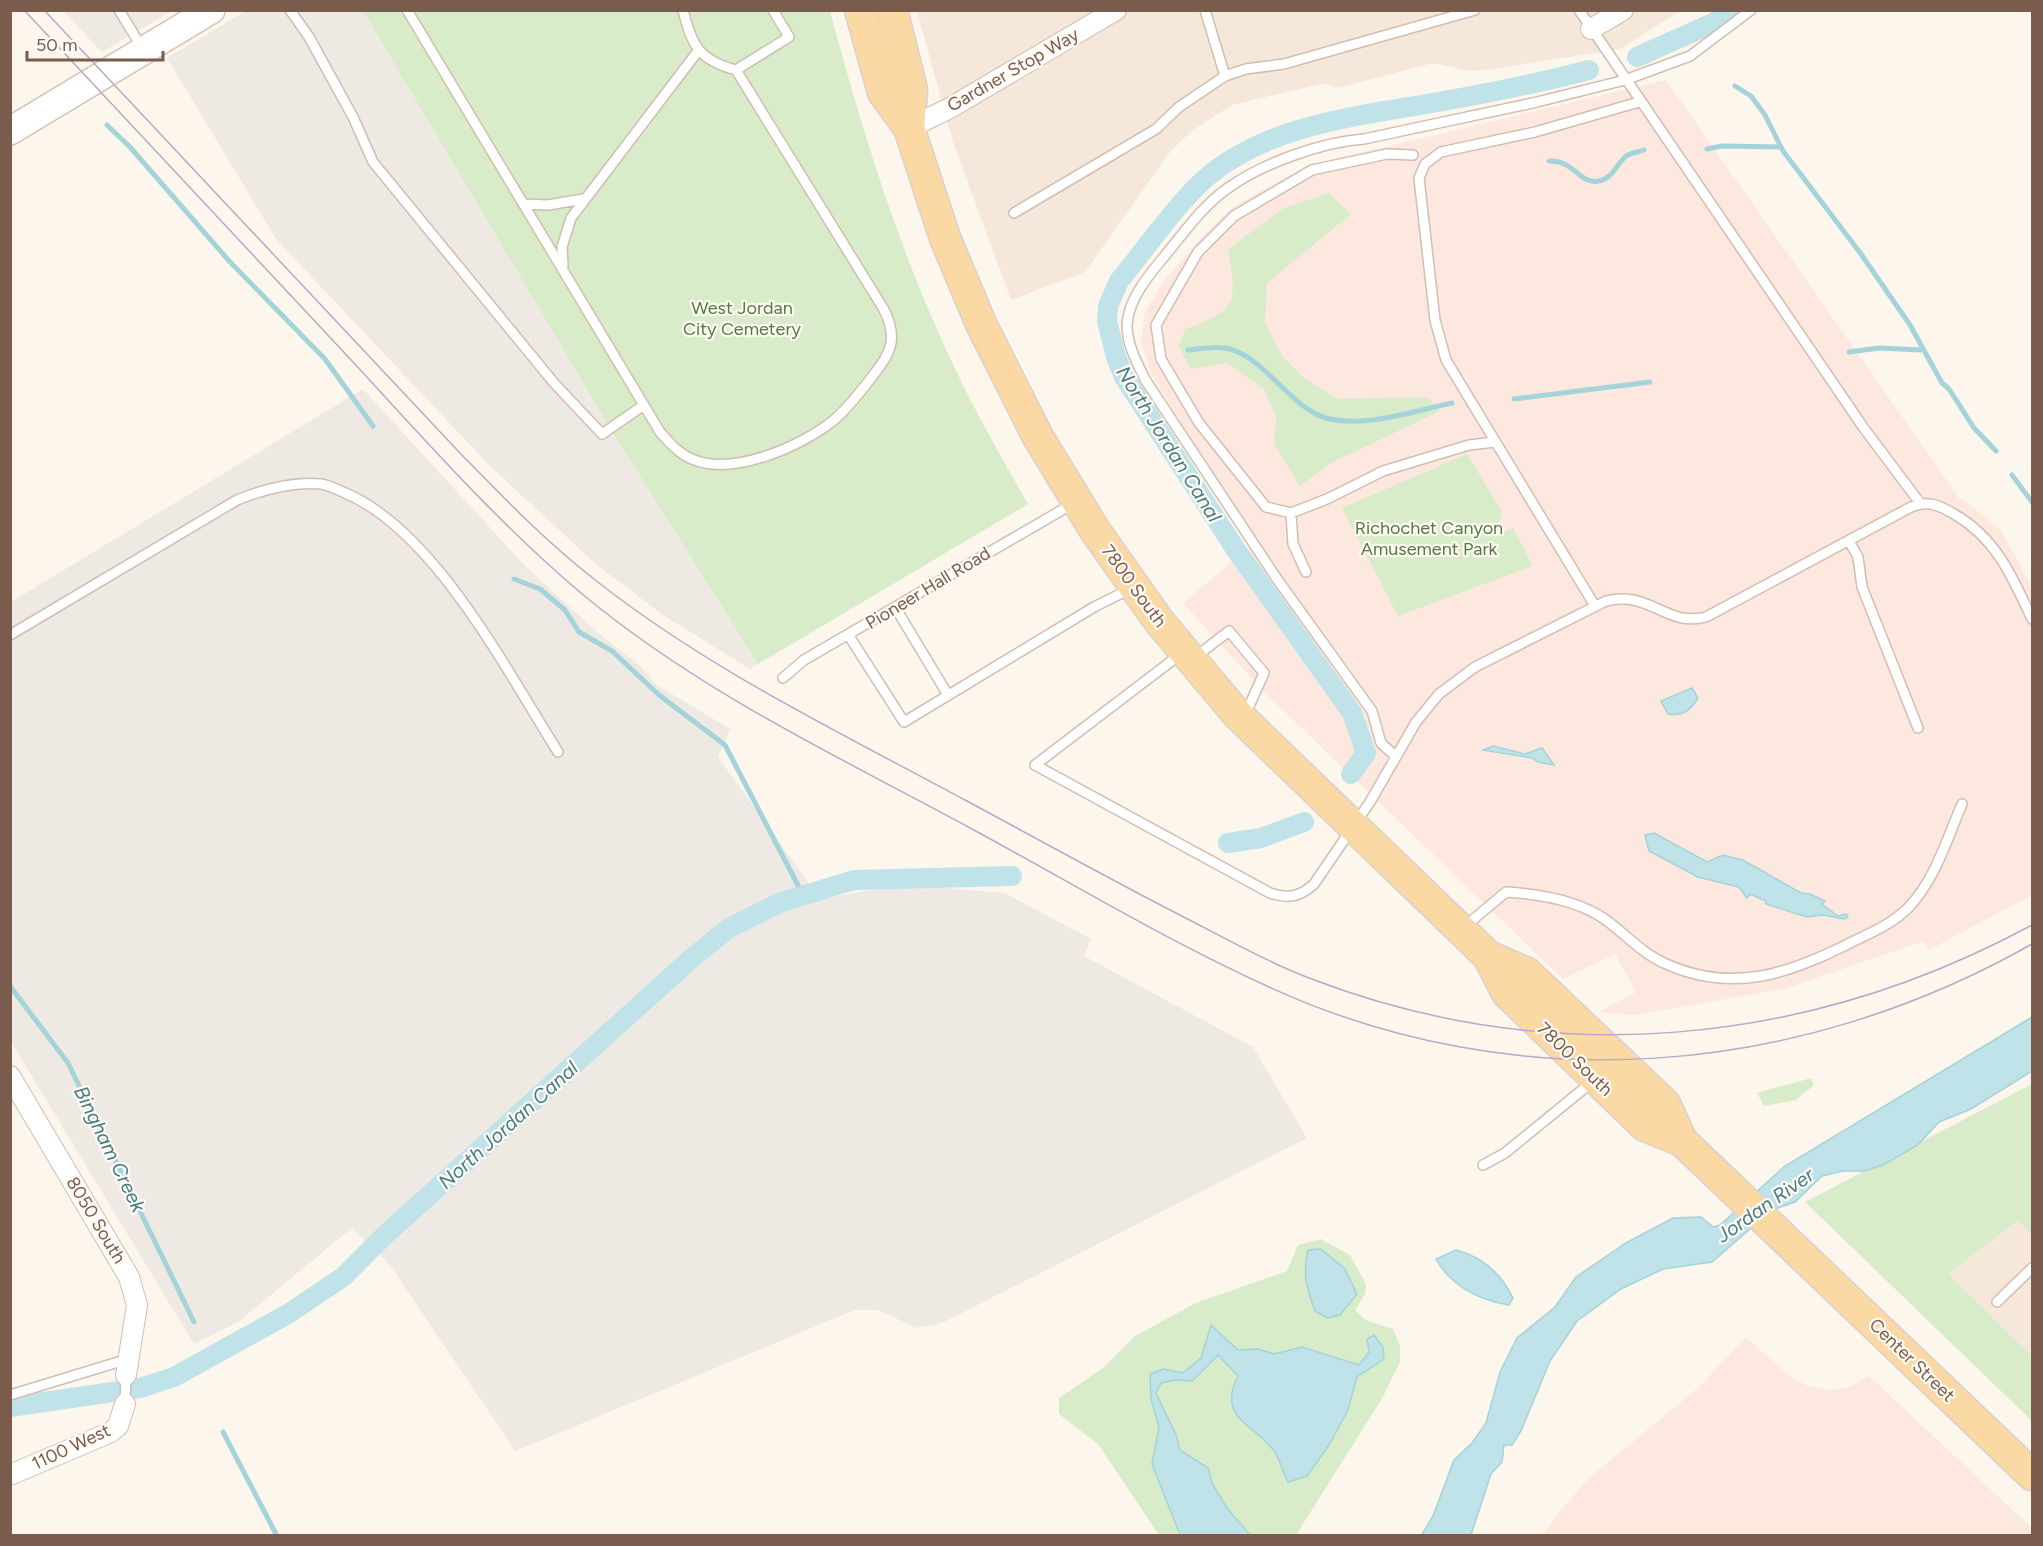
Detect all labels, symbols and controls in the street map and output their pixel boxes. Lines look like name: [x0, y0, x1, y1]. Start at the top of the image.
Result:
street label: Gardner Stop Way: [943, 23, 1083, 117]
scale bar: [27, 24, 164, 62]
text: 50 m: [36, 34, 78, 56]
park label: West Jordan City Cemetery: [683, 297, 802, 340]
water label: North Jordan Canal: [1111, 362, 1227, 527]
park label: Richochet Canyon Amusement Park: [1355, 517, 1503, 560]
street label: 7800 South: [1097, 540, 1171, 632]
street label: Pioneer Hall Road: [862, 542, 994, 634]
street label: 7800 South: [1533, 1018, 1617, 1100]
water label: North Jordan Canal: [433, 1056, 583, 1194]
water label: Bingham Creek: [69, 1082, 151, 1217]
water label: Jordan River: [1711, 1162, 1819, 1248]
street label: 8050 South: [62, 1173, 130, 1267]
street label: Center Street: [1865, 1314, 1959, 1406]
street label: 1100 West: [28, 1419, 114, 1475]

